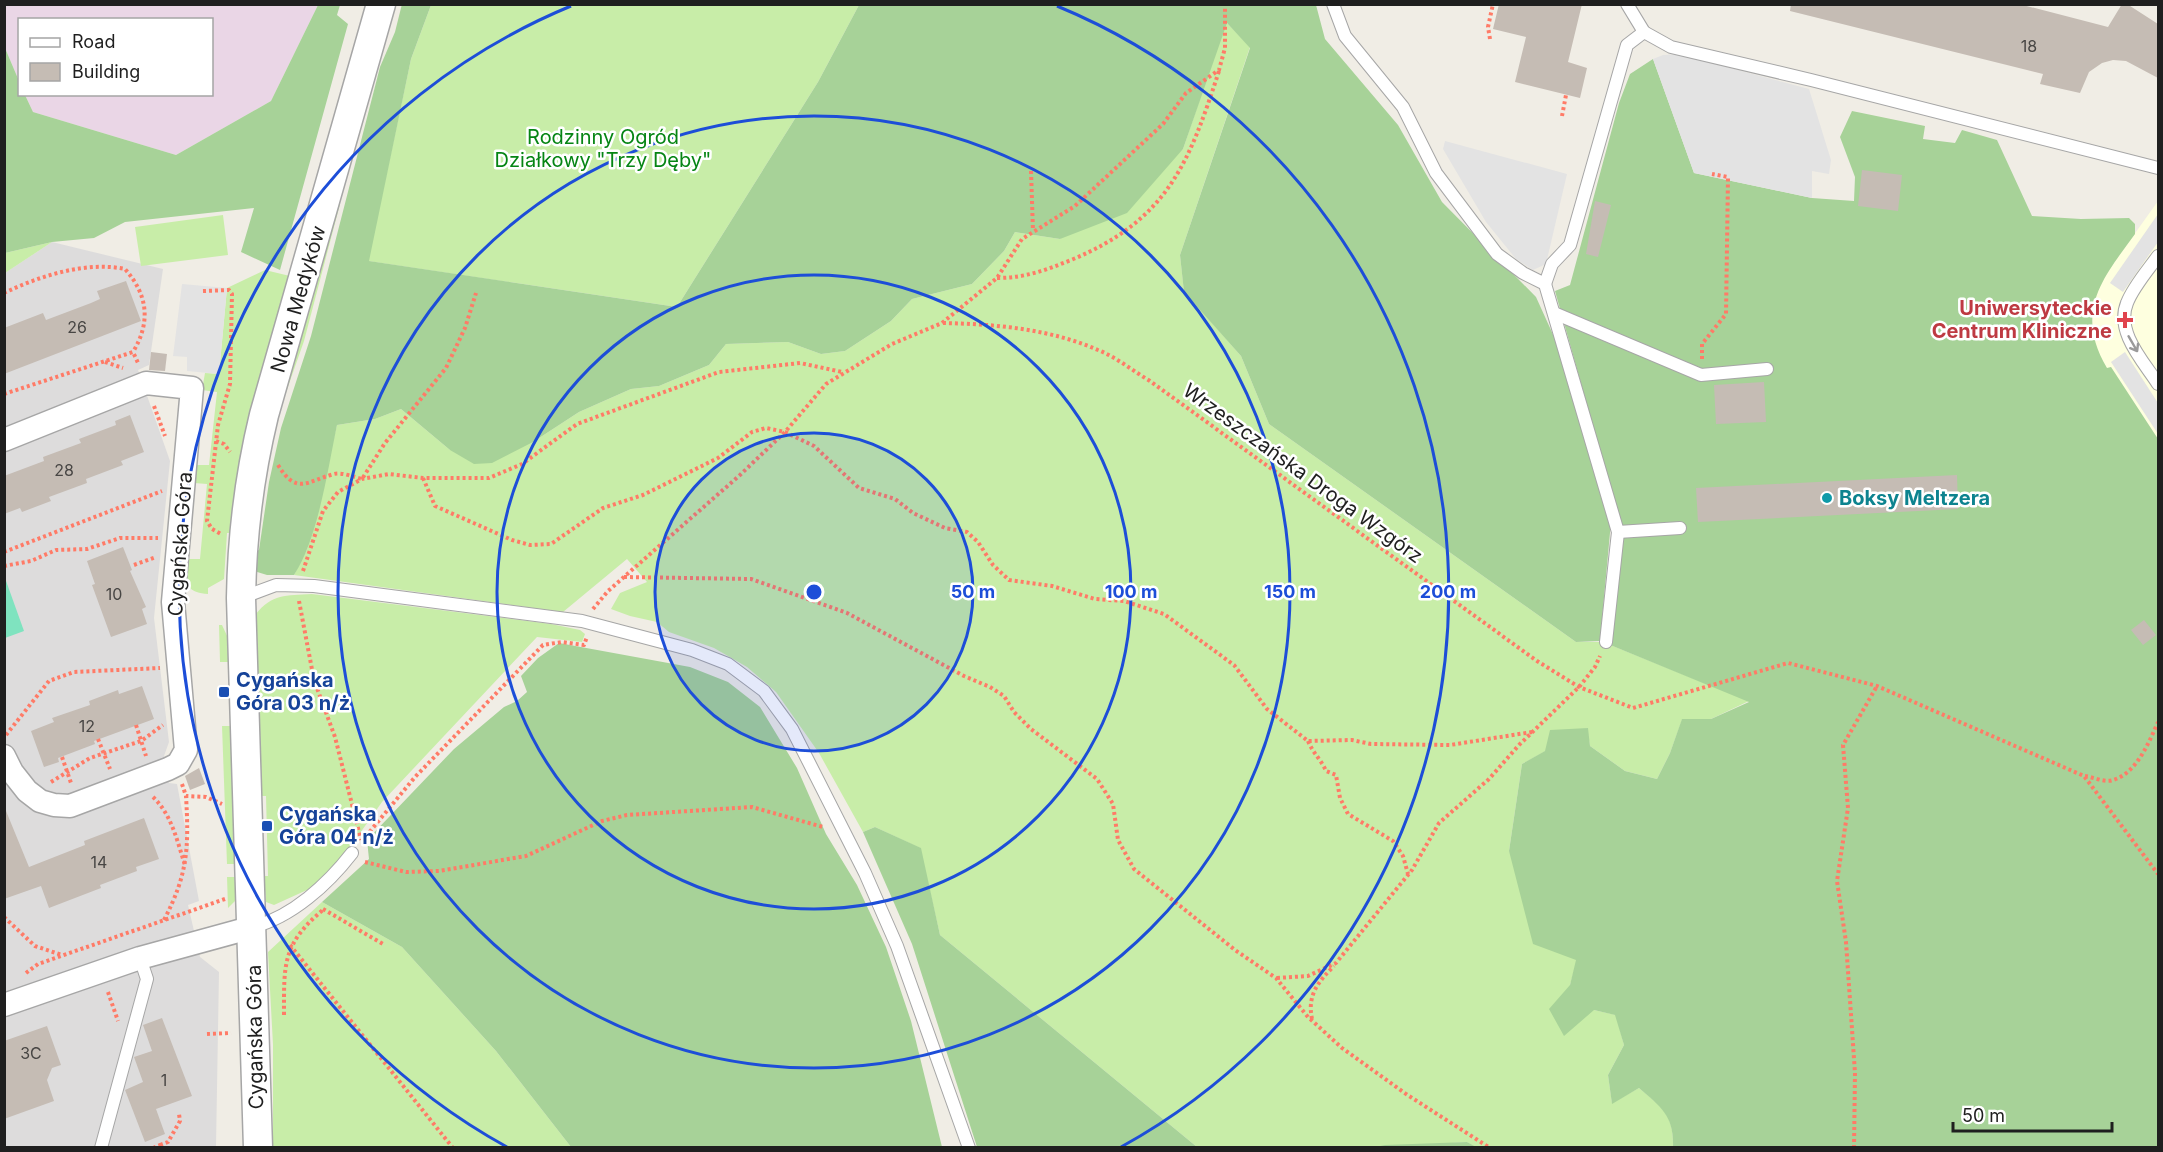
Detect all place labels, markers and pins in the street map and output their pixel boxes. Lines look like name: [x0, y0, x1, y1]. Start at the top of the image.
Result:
place label: Uniwersyteckie Centrum Kliniczne: [1932, 296, 2112, 343]
marker: Uniwersyteckie Centrum Kliniczne: [2116, 311, 2134, 329]
place label: Boksy Meltzera: [1839, 486, 1990, 510]
marker: Boksy Meltzera: [1820, 491, 1834, 505]
centre of rings: [804, 582, 824, 602]
place label: Cygańska Góra 03 n/ż: [236, 668, 350, 715]
marker: Cygańska Góra 03 n/ż: [217, 685, 231, 699]
place label: Cygańska Góra 04 n/ż: [279, 802, 394, 849]
marker: Cygańska Góra 04 n/ż: [260, 819, 274, 833]

